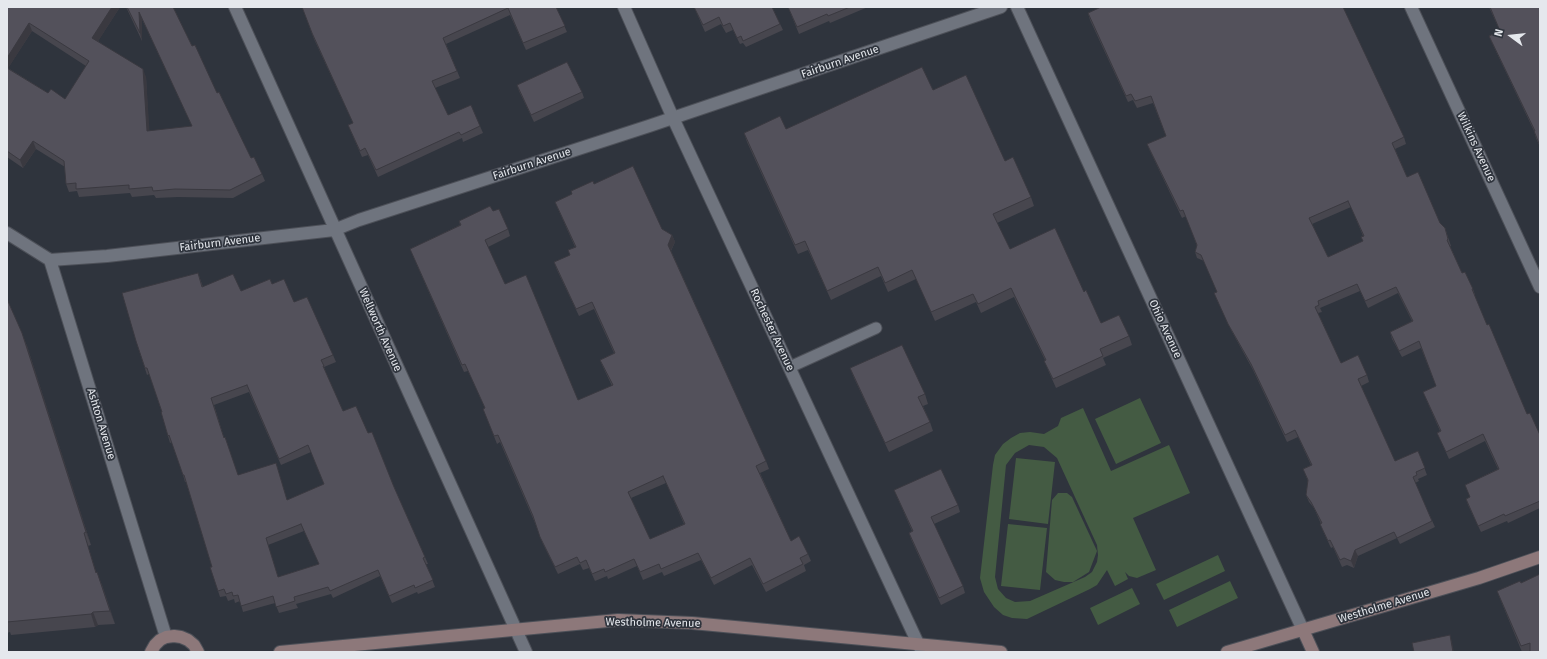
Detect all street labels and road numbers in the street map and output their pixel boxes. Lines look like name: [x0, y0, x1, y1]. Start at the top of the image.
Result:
street label: Fairburn Avenue: [799, 43, 881, 81]
street label: Wilkins Avenue: [1454, 110, 1498, 184]
street label: Fairburn Avenue: [491, 145, 573, 183]
street label: Fairburn Avenue: [179, 232, 261, 254]
street label: Wellworth Avenue: [356, 286, 404, 374]
street label: Rochester Avenue: [747, 287, 797, 373]
street label: Ohio Avenue: [1146, 298, 1184, 360]
street label: Ashton Avenue: [84, 387, 118, 461]
street label: Westholme Avenue: [1337, 586, 1431, 626]
street label: Westholme Avenue: [605, 616, 701, 630]

